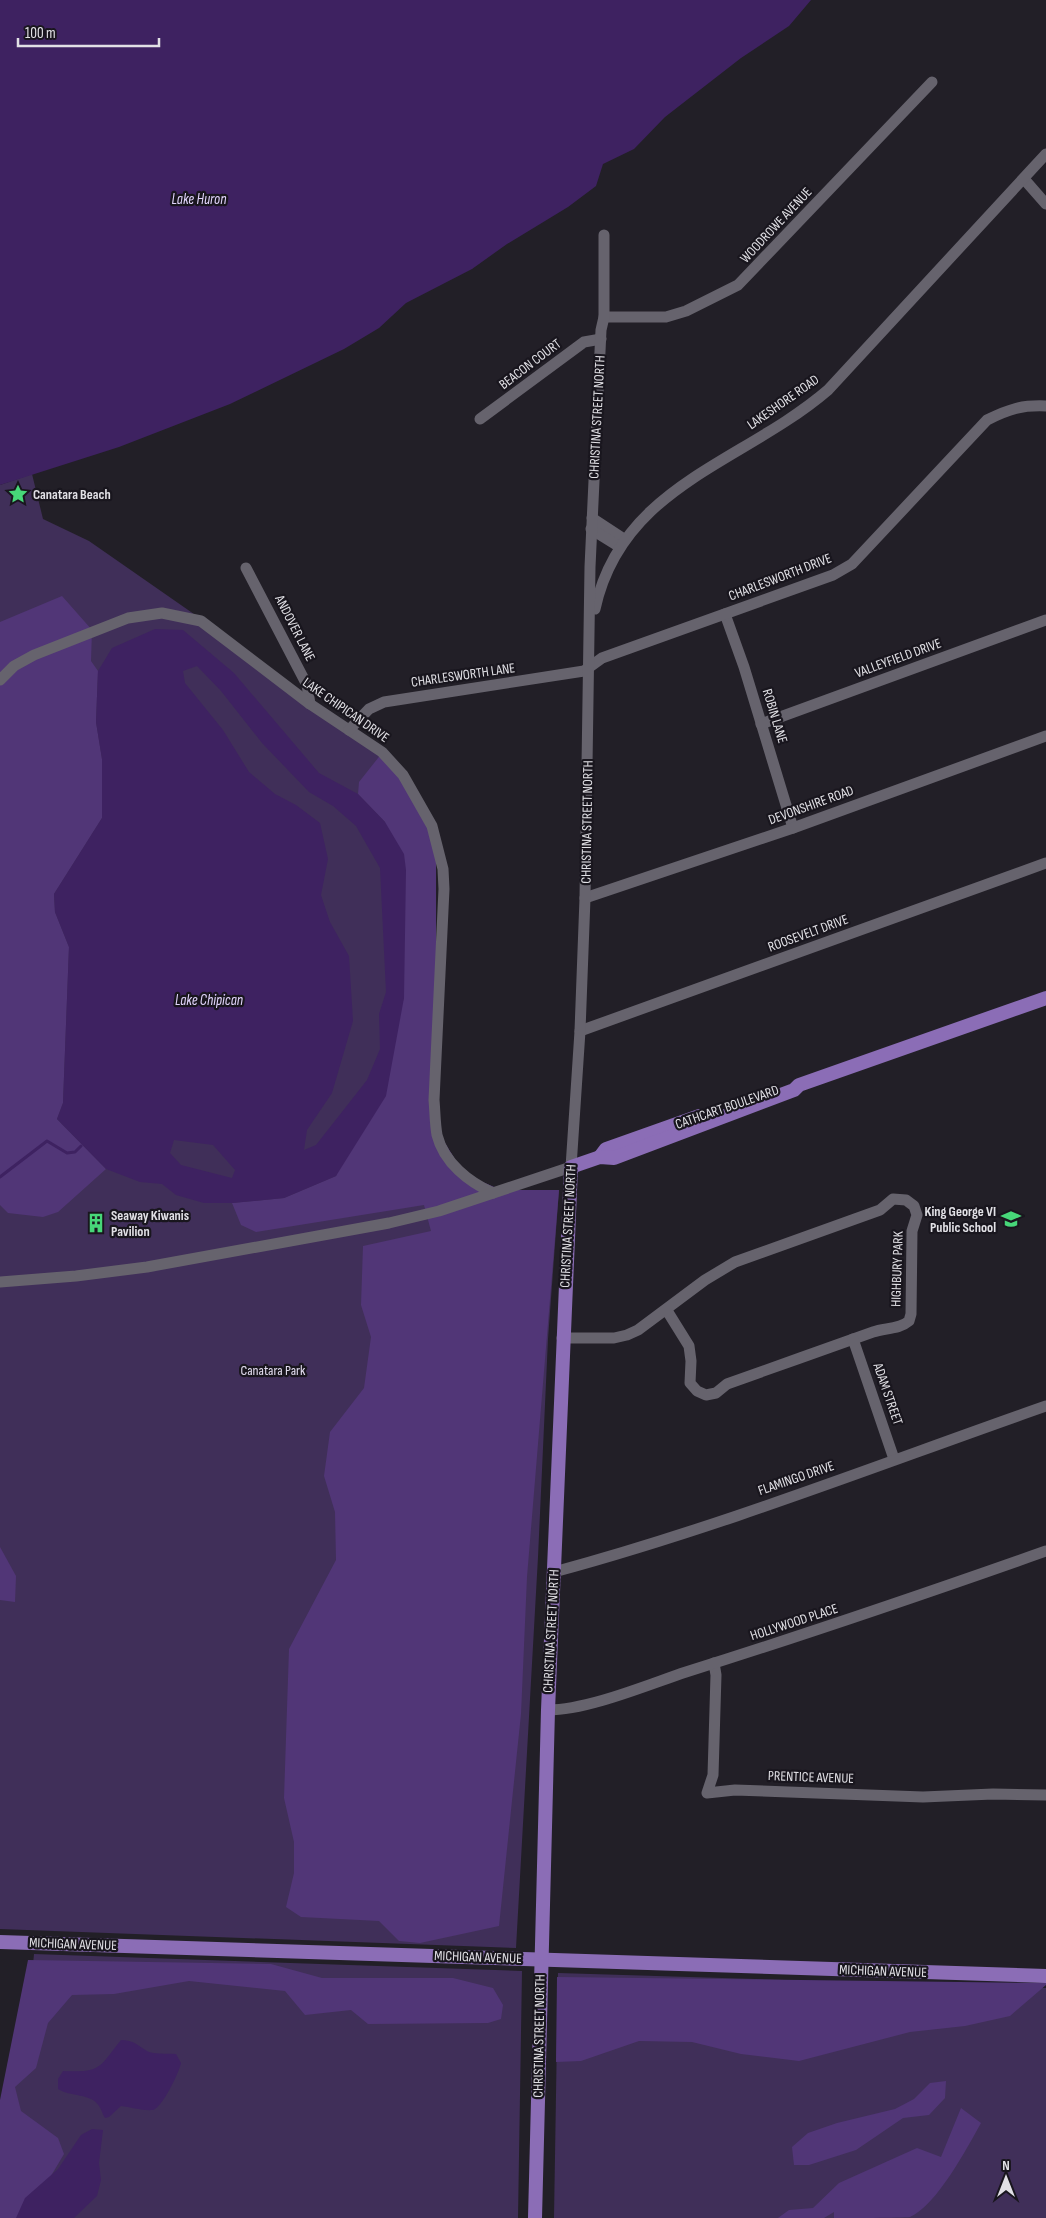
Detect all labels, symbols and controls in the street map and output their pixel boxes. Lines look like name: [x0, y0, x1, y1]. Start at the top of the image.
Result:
scale bar: [18, 15, 159, 47]
text: 100 m: [25, 24, 56, 43]
street label: WOODROWE AVENUE: [737, 183, 816, 266]
water label: Lake Huron: [172, 190, 226, 209]
street label: BEACON COURT: [496, 335, 565, 393]
street label: CHRISTINA STREET NORTH: [585, 355, 609, 479]
street label: LAKESHORE ROAD: [744, 371, 822, 433]
place icon: Canatara Beach: [7, 483, 29, 505]
place label: Canatara Beach: [33, 486, 111, 503]
street label: CHARLESWORTH DRIVE: [726, 549, 834, 604]
street label: ANDOVER LANE: [271, 591, 319, 664]
street label: VALLEYFIELD DRIVE: [853, 634, 944, 681]
street label: CHARLESWORTH LANE: [410, 659, 516, 691]
street label: LAKE CHIPICAN DRIVE: [300, 674, 393, 746]
street label: ROBIN LANE: [759, 687, 791, 745]
street label: CHRISTINA STREET NORTH: [577, 760, 597, 884]
street label: DEVONSHIRE ROAD: [766, 782, 856, 828]
street label: ROOSEVELT DRIVE: [765, 911, 851, 955]
water label: Lake Chipican: [175, 991, 243, 1010]
street label: CATHCART BOULEVARD: [673, 1081, 781, 1133]
street label: CHRISTINA STREET NORTH: [556, 1164, 580, 1288]
place label: King George VI Public School: [925, 1203, 996, 1236]
place label: Seaway Kiwanis Pavilion: [111, 1207, 189, 1240]
school or university icon: King George VI Public School: [1000, 1208, 1022, 1230]
building icon: Seaway Kiwanis Pavilion: [85, 1212, 107, 1234]
street label: HIGHBURY PARK: [887, 1230, 907, 1307]
street label: ADAM STREET: [869, 1360, 907, 1428]
park label: Canatara Park: [241, 1362, 306, 1379]
street label: FLAMINGO DRIVE: [756, 1457, 837, 1499]
street label: CHRISTINA STREET NORTH: [539, 1569, 563, 1693]
street label: HOLLYWOOD PLACE: [748, 1600, 840, 1644]
street label: PRENTICE AVENUE: [768, 1767, 855, 1787]
street label: MICHIGAN AVENUE: [29, 1934, 117, 1954]
street label: MICHIGAN AVENUE: [434, 1947, 522, 1967]
street label: MICHIGAN AVENUE: [839, 1961, 927, 1981]
street label: CHRISTINA STREET NORTH: [529, 1974, 549, 2098]
north arrow: [981, 2153, 1031, 2203]
text: N: [1002, 2157, 1010, 2174]

